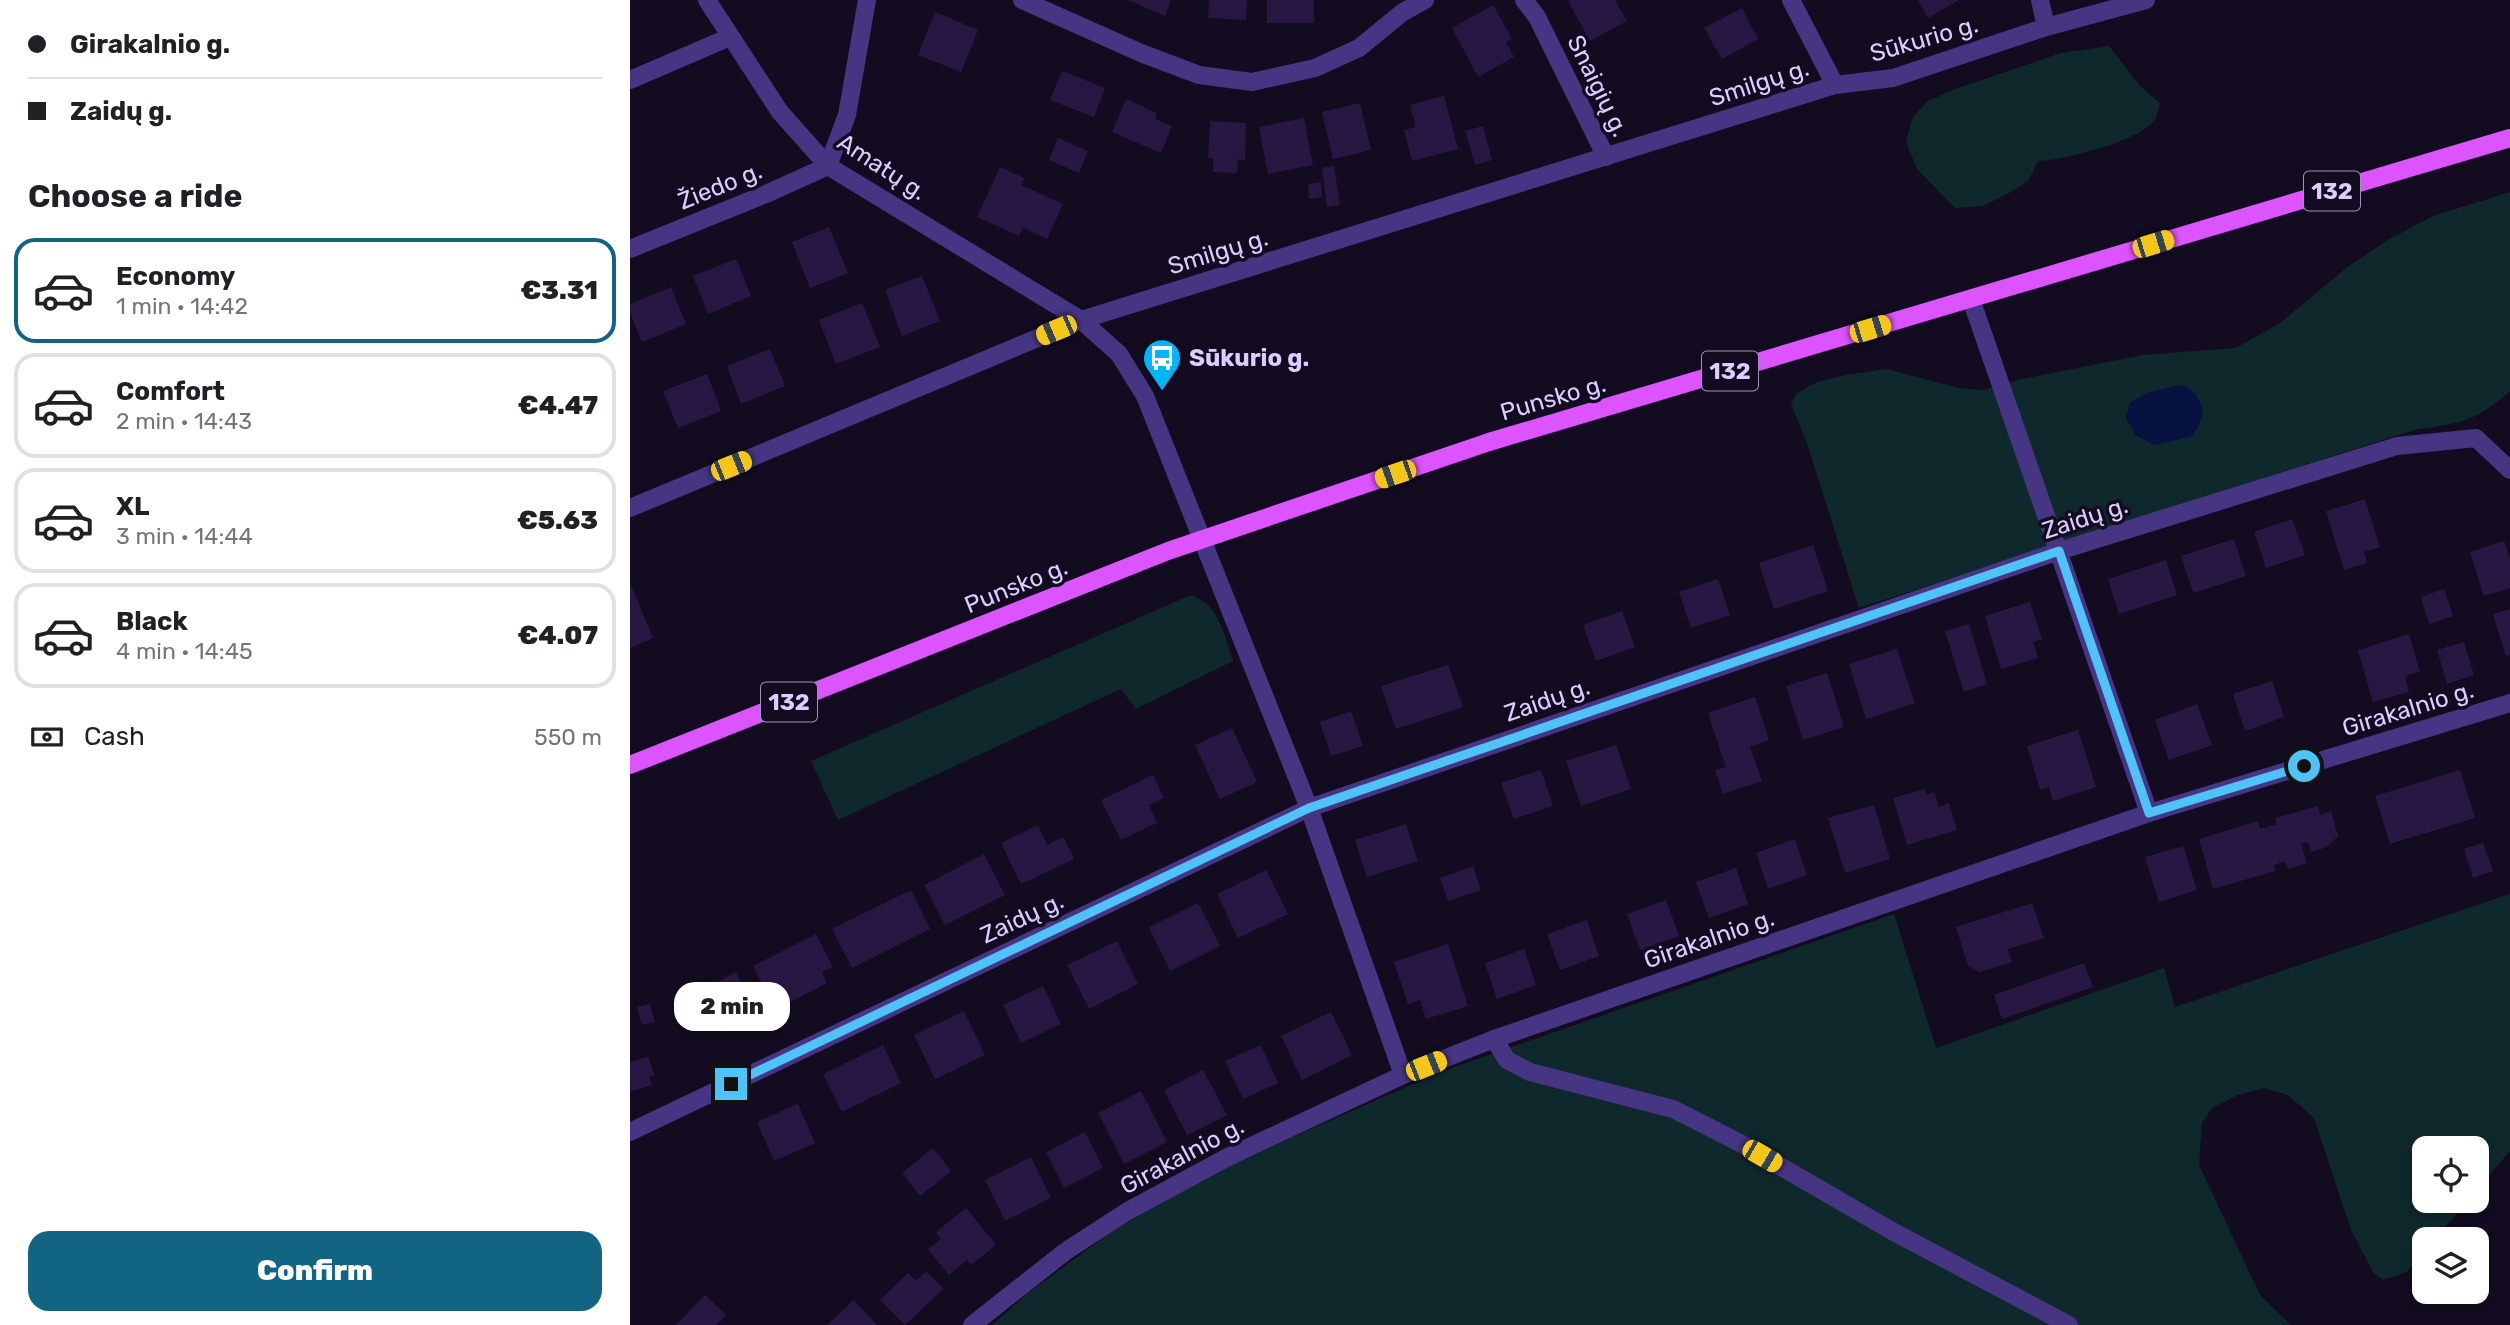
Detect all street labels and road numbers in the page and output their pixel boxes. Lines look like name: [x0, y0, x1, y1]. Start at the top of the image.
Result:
street label: Sūkurio g.: [1867, 10, 1981, 68]
street label: Snaigių g.: [1561, 31, 1635, 141]
street label: Smilgų g.: [1706, 54, 1812, 112]
street label: Amatų g.: [832, 128, 932, 206]
street label: Žiedo g.: [674, 157, 766, 215]
road number: 132: [2304, 172, 2360, 210]
street label: Smilgų g.: [1165, 224, 1271, 280]
road number: 132: [1702, 352, 1758, 390]
street label: Punsko g.: [1497, 370, 1609, 426]
street label: Zaidų g.: [2039, 491, 2131, 545]
street label: Punsko g.: [960, 553, 1072, 619]
street label: Zaidų g.: [1501, 672, 1593, 728]
street label: Girakalnio g.: [2339, 676, 2477, 742]
road number: 132: [761, 682, 817, 722]
street label: Zaidų g.: [976, 887, 1068, 949]
street label: Girakalnio g.: [1640, 904, 1778, 974]
street label: Girakalnio g.: [1115, 1112, 1249, 1200]

